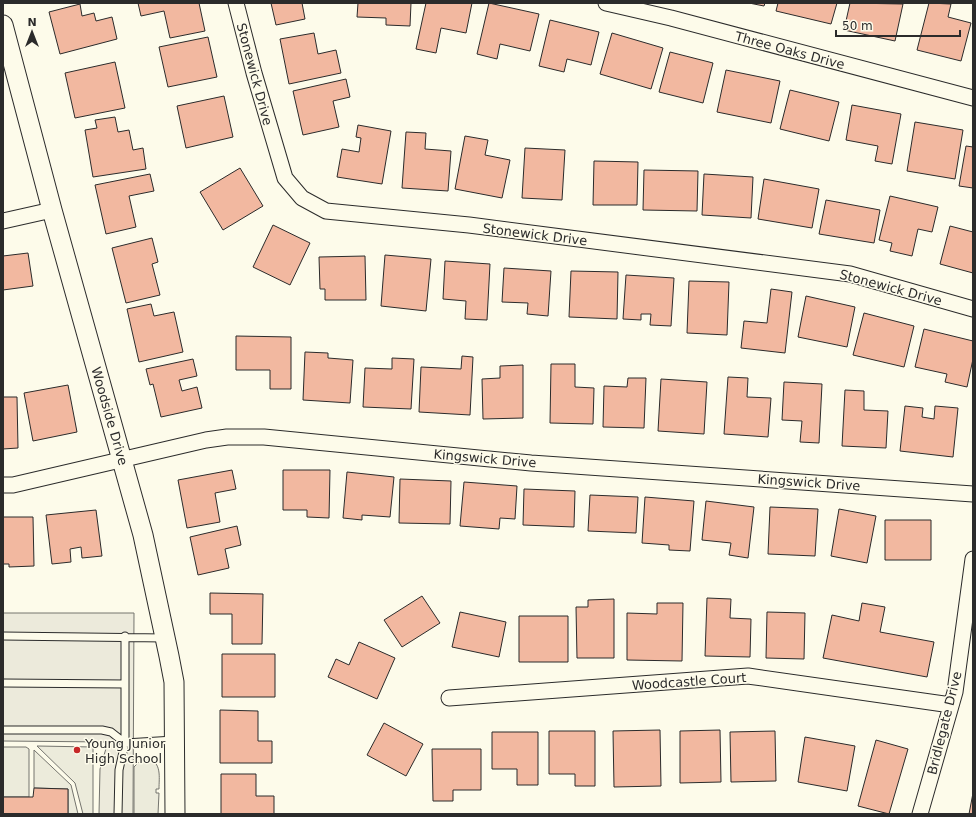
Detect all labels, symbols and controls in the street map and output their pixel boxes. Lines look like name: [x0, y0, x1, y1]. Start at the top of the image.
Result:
north arrow: [12, 12, 52, 52]
scale bar: [836, 12, 960, 38]
text: N: [27, 16, 37, 29]
text: 50 m: [842, 19, 873, 33]
street label: Stonewick Drive: [234, 21, 275, 127]
street label: Three Oaks Drive: [733, 28, 846, 72]
street label: Stonewick Drive: [482, 221, 588, 248]
street label: Stonewick Drive: [838, 267, 944, 308]
street label: Woodside Drive: [88, 365, 131, 467]
street label: Kingswick Drive: [433, 447, 537, 470]
street label: Kingswick Drive: [757, 471, 861, 494]
street label: Woodcastle Court: [631, 670, 747, 693]
street label: Bridlegate Drive: [924, 670, 965, 776]
place label: Young Junior High School: [84, 736, 166, 766]
marker: Young Junior High School: [72, 745, 82, 755]

